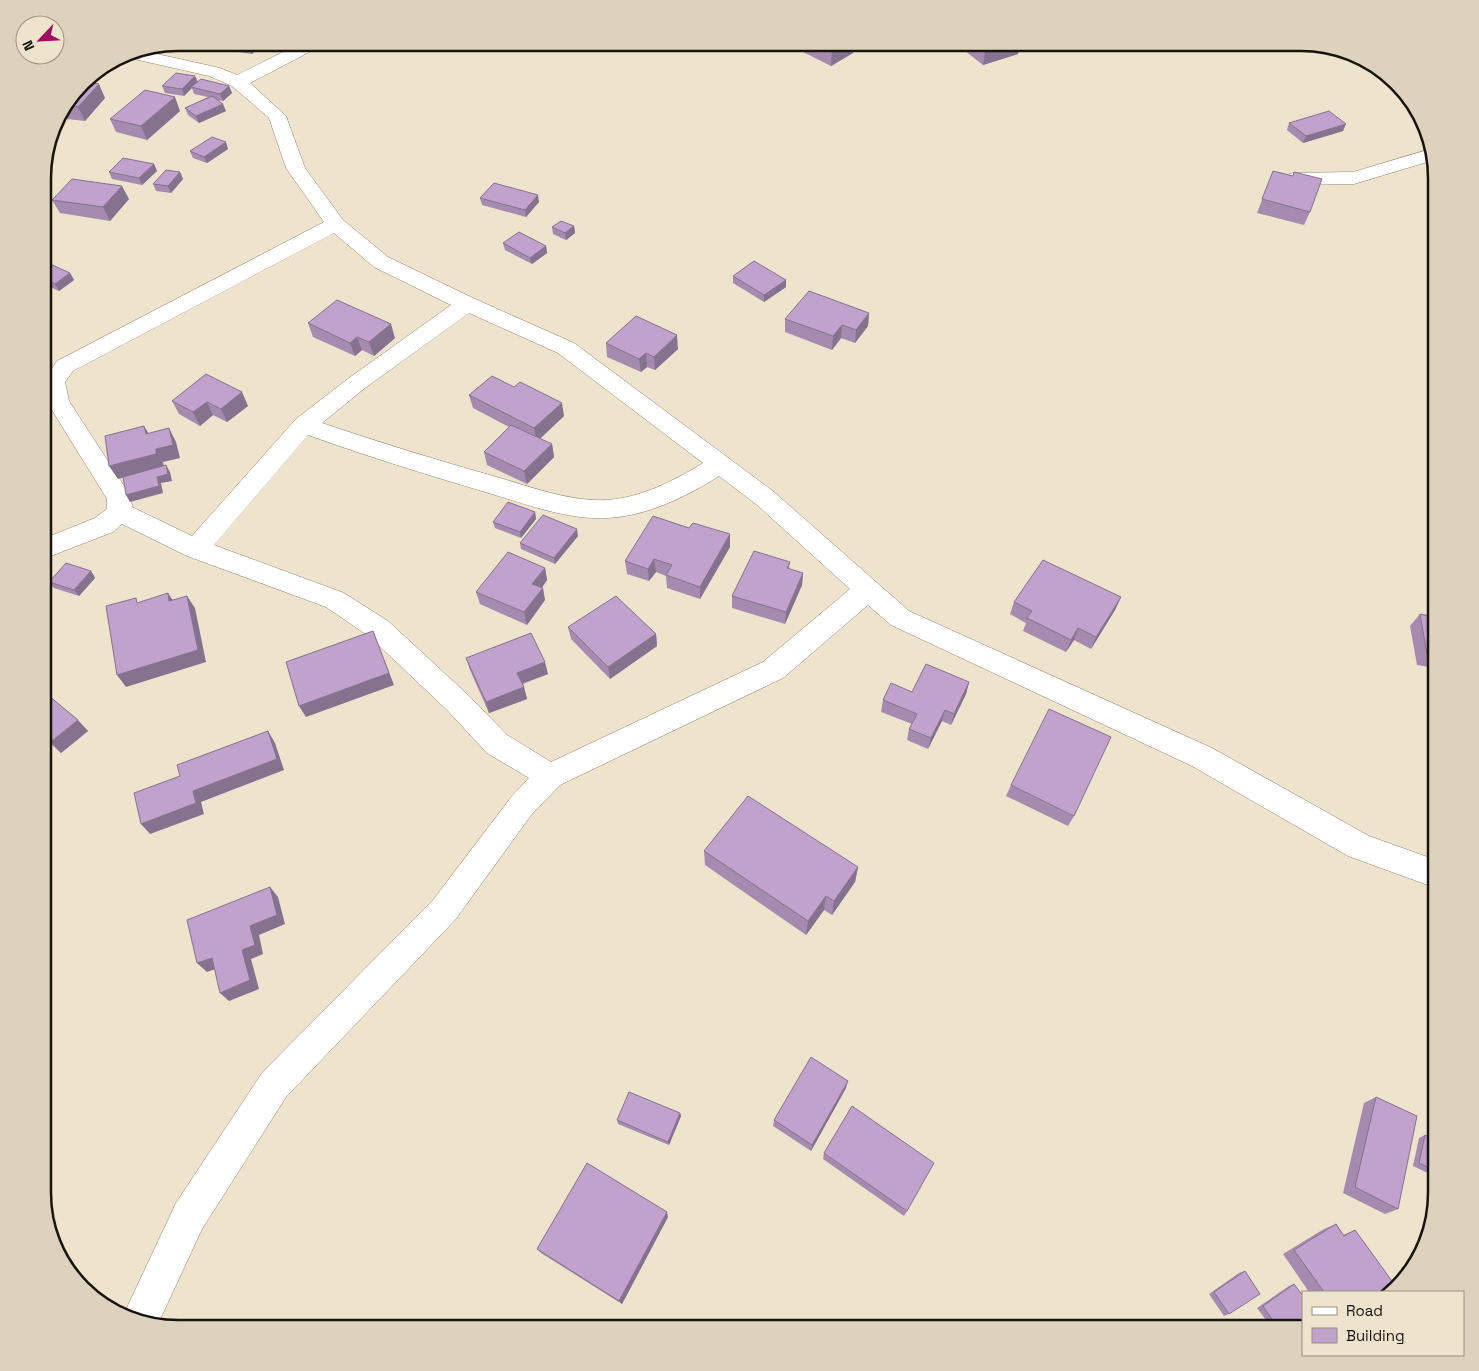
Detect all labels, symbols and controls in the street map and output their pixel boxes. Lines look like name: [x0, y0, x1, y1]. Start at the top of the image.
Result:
north arrow: [15, 15, 65, 65]
text: N: [18, 37, 38, 54]
legend: [1302, 1291, 1464, 1356]
text: Road: [1346, 1301, 1383, 1320]
text: Building: [1346, 1326, 1405, 1345]

